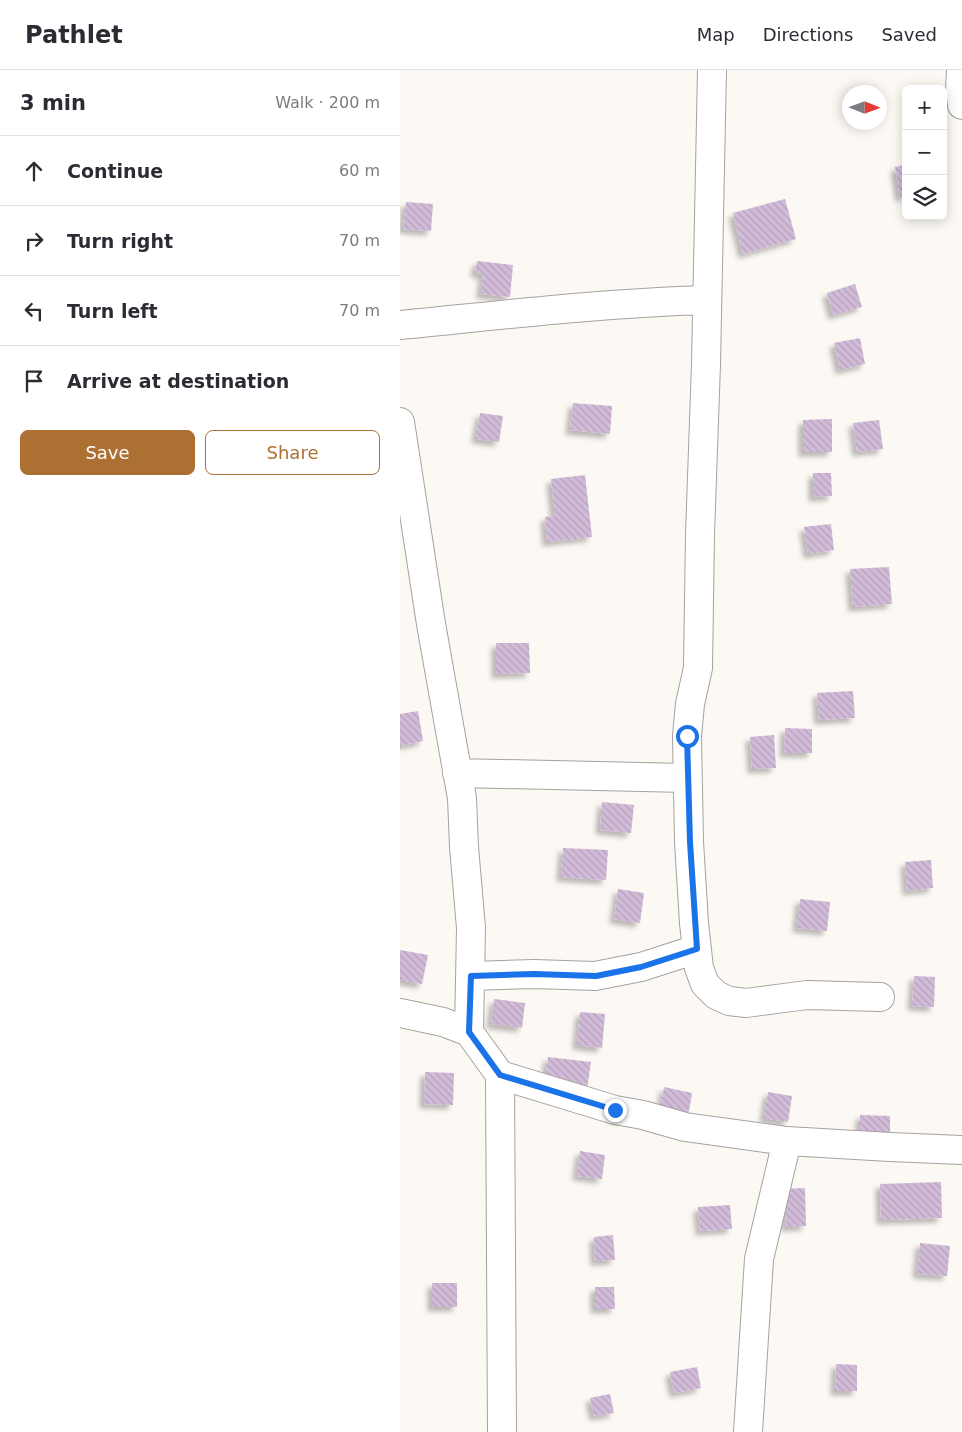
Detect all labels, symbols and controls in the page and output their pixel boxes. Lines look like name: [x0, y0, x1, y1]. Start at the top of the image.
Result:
text: Pathlet: [25, 21, 123, 49]
text: Map: [697, 24, 735, 45]
text: Directions: [763, 24, 853, 45]
text: Saved: [881, 24, 937, 45]
north arrow: [842, 85, 887, 130]
map controls: [902, 85, 947, 220]
button: +: [902, 85, 947, 130]
text: 3 min: [20, 91, 86, 115]
text: Walk · 200 m: [275, 93, 380, 112]
button: −: [902, 130, 947, 175]
icon: ahead: [20, 157, 48, 185]
text: Continue: [67, 160, 163, 182]
text: 60 m: [339, 161, 380, 180]
button: layers: [902, 175, 947, 220]
icon: right: [20, 227, 48, 255]
text: Turn right: [67, 230, 173, 252]
text: 70 m: [339, 231, 380, 250]
icon: left: [20, 297, 48, 325]
text: Turn left: [67, 300, 158, 322]
text: 70 m: [339, 301, 380, 320]
icon: arrive: [20, 367, 48, 395]
text: Arrive at destination: [67, 370, 289, 392]
button: Save: [20, 430, 195, 475]
button: Share: [205, 430, 380, 475]
route start: [676, 725, 699, 748]
route end: [604, 1099, 627, 1122]

